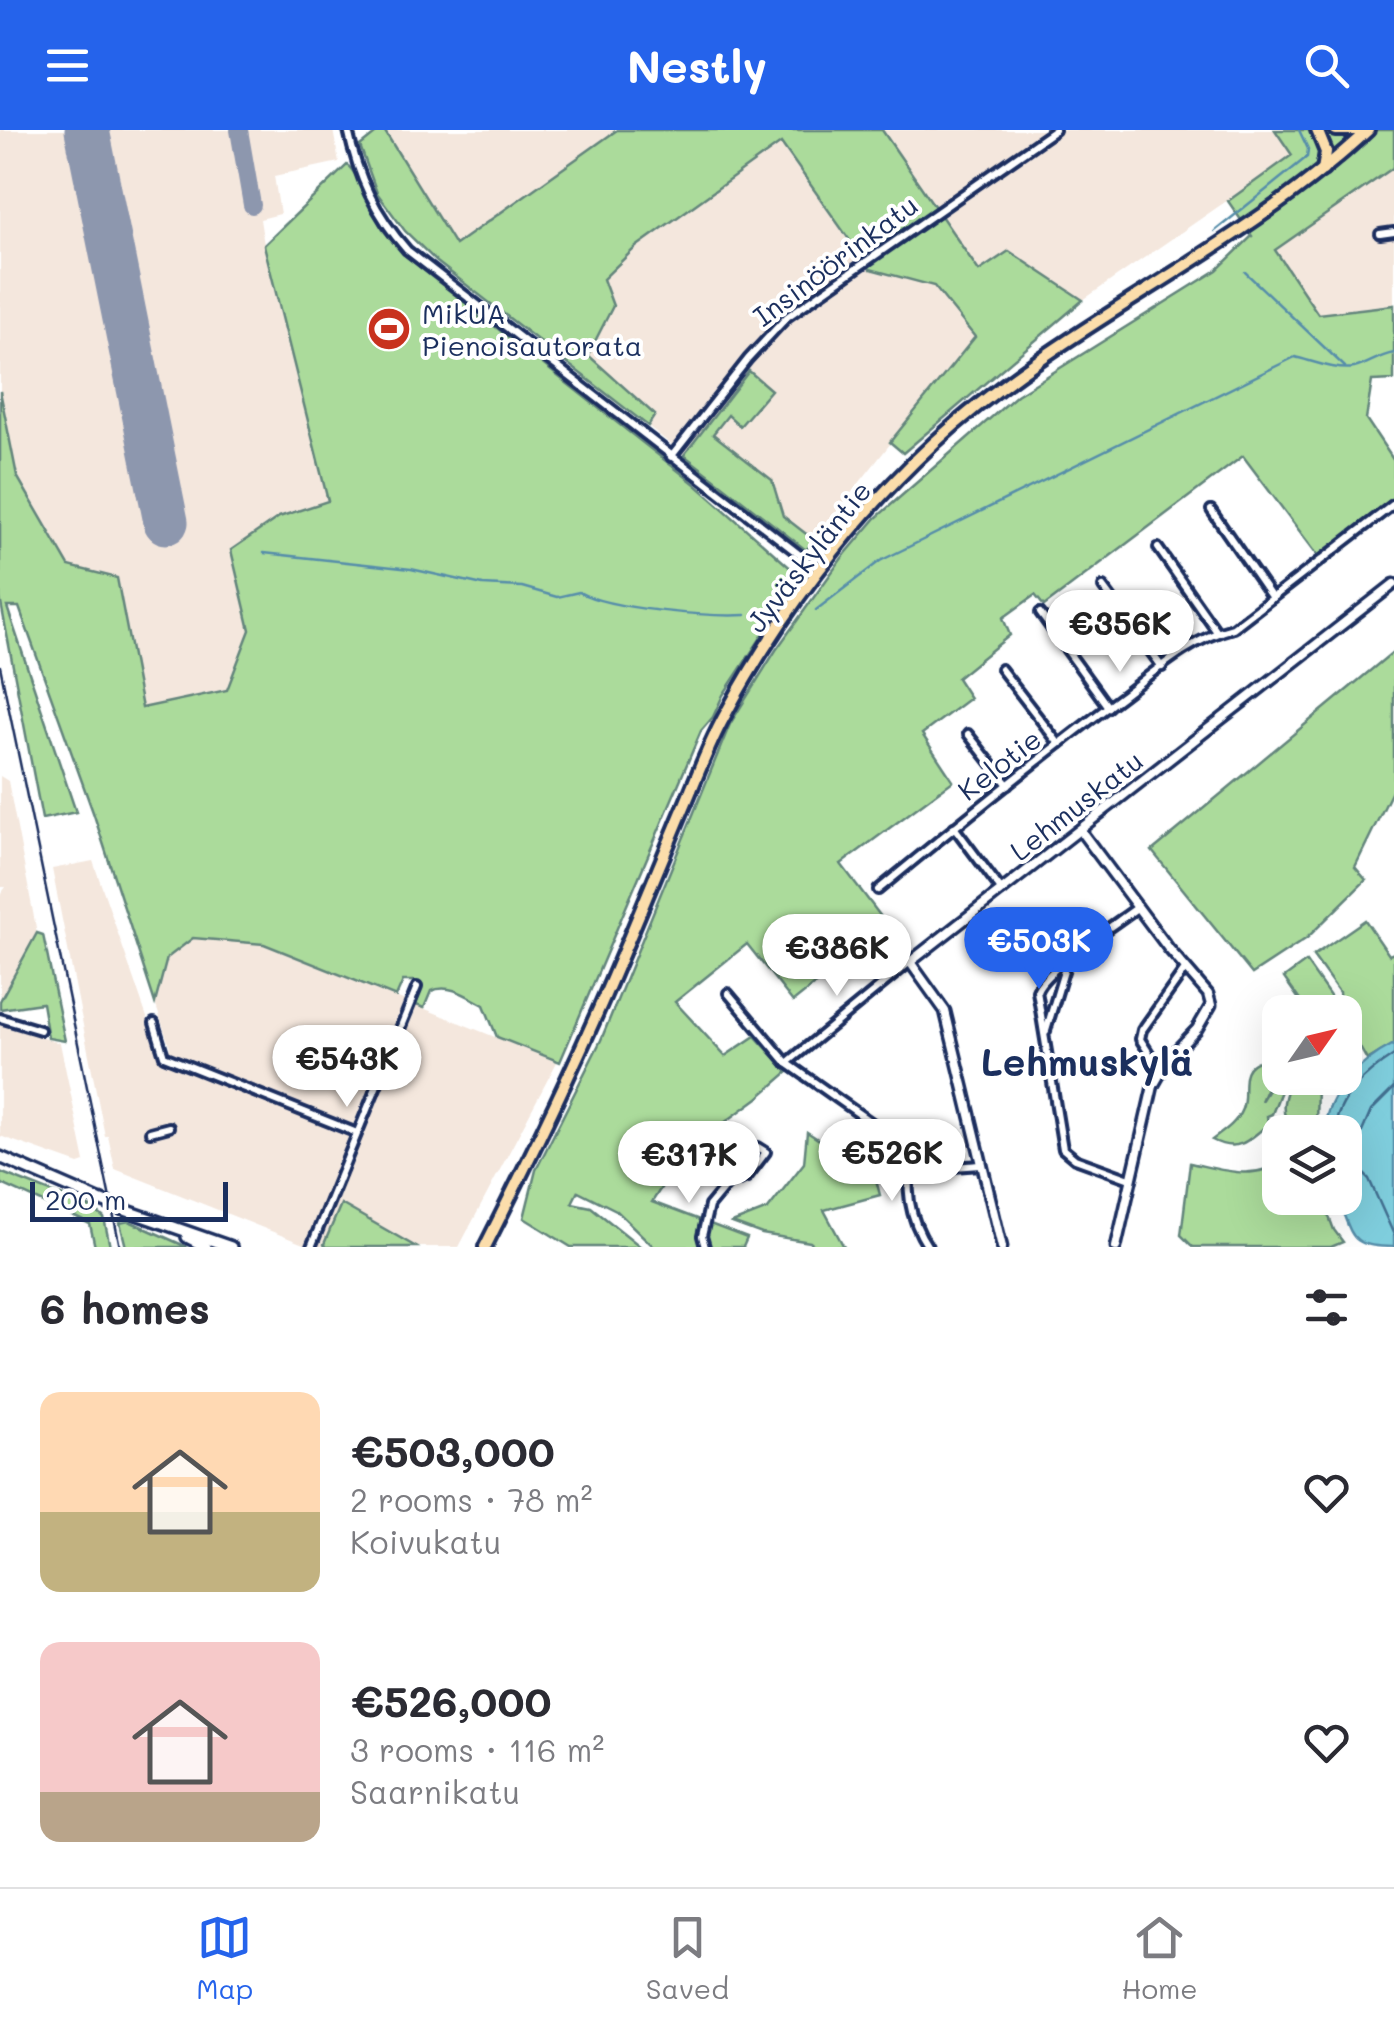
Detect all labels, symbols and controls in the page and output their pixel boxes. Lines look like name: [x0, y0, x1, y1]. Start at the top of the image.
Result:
text: Nestly: [627, 36, 767, 94]
icon: menu: [40, 38, 95, 93]
icon: search: [1299, 38, 1354, 93]
street label: Insinöörinkatu: [746, 186, 924, 334]
place label: MikUA Pienoisautorata: [422, 295, 642, 363]
sports icon: MikUA Pienoisautorata: [366, 306, 412, 352]
street label: Jyväskyläntie: [738, 473, 878, 639]
pin: €356K: [1050, 590, 1190, 675]
text: €356K: [1068, 601, 1172, 643]
street label: Kelotie: [950, 720, 1048, 808]
street label: Lehmuskatu: [1002, 742, 1150, 868]
pin: €503K: [969, 907, 1109, 992]
pin: €386K: [767, 914, 907, 999]
text: €503K: [986, 918, 1092, 960]
text: €386K: [784, 925, 890, 967]
north arrow: [1262, 995, 1362, 1095]
map controls: [1262, 995, 1362, 1215]
pin: €543K: [277, 1025, 417, 1110]
text: €543K: [294, 1036, 400, 1078]
district label: Lehmuskylä: [981, 1036, 1193, 1086]
button: layers: [1262, 1115, 1362, 1215]
pin: €526K: [822, 1119, 962, 1204]
pin: €317K: [619, 1121, 759, 1206]
text: €526K: [841, 1130, 943, 1172]
text: €317K: [640, 1132, 738, 1174]
scale bar: [30, 1177, 228, 1222]
text: 200 m: [45, 1181, 126, 1217]
text: 6 homes: [40, 1280, 210, 1335]
icon: filters: [1299, 1280, 1354, 1335]
text: €503,000: [350, 1423, 555, 1478]
icon: home: [120, 1432, 240, 1552]
icon: heart: [1299, 1465, 1354, 1520]
text: 2 rooms · 78 m²: [350, 1478, 593, 1520]
text: Koivukatu: [350, 1520, 501, 1562]
text: €526,000: [350, 1673, 551, 1728]
icon: home: [120, 1682, 240, 1802]
icon: heart: [1299, 1715, 1354, 1770]
text: 3 rooms · 116 m²: [350, 1728, 604, 1770]
text: Saarnikatu: [350, 1770, 520, 1812]
tab: Map: [196, 1910, 253, 2006]
tab: Saved: [646, 1910, 729, 2006]
tab: Home: [1121, 1910, 1198, 2006]

